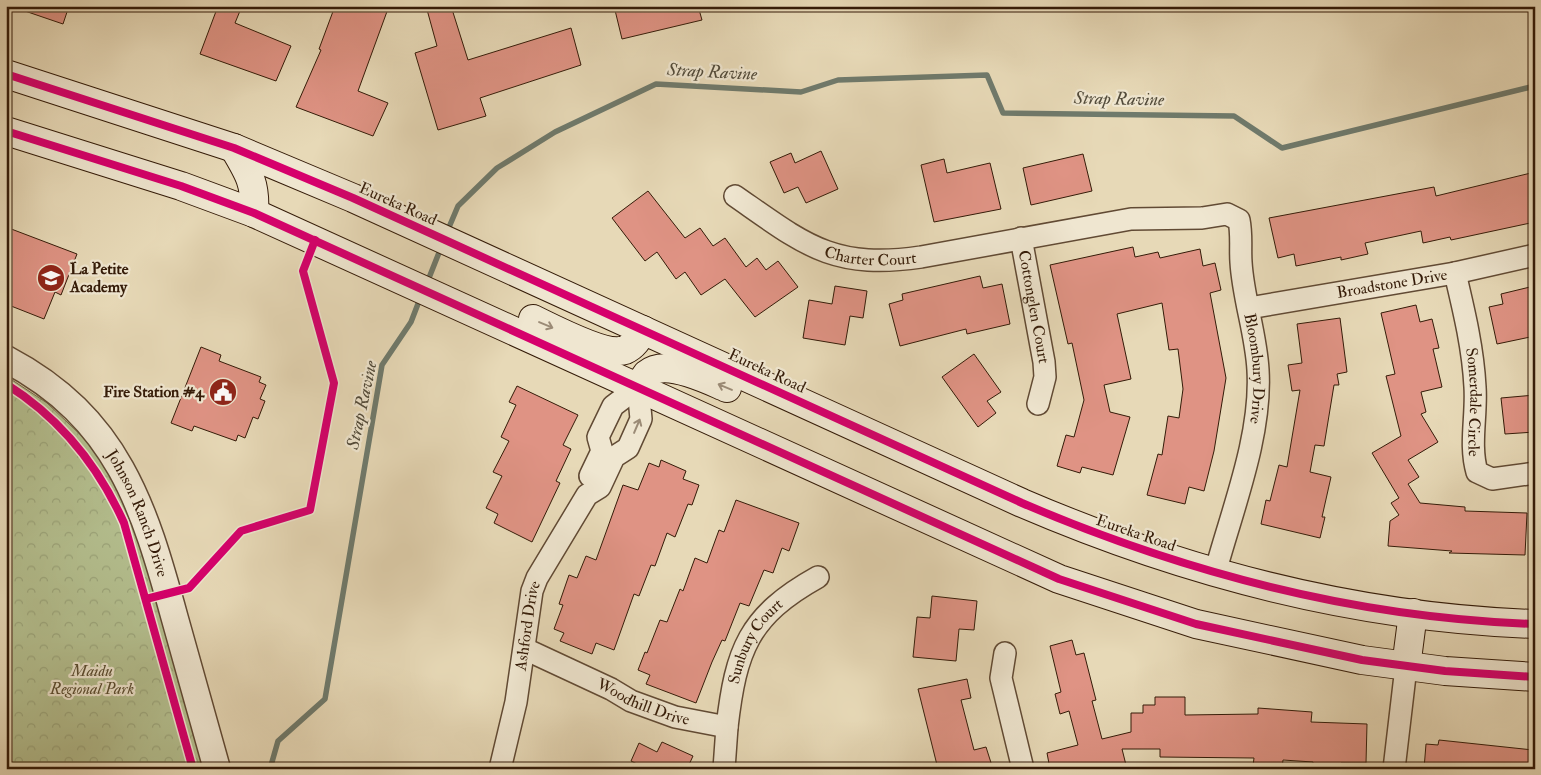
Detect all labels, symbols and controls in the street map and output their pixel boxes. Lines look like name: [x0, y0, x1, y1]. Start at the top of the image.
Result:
water label: Strap Ravine: [665, 58, 759, 86]
water label: Strap Ravine: [1073, 87, 1165, 111]
street label: Eureka Road: [356, 178, 440, 230]
street label: Charter Court: [822, 242, 917, 270]
street label: Cottonglen Court: [1013, 249, 1054, 365]
place label: La Petite Academy: [69, 259, 129, 298]
school or university icon: La Petite Academy: [36, 263, 66, 293]
street label: Broadstone Drive: [1335, 264, 1449, 303]
street label: Bloombury Drive: [1239, 311, 1268, 426]
one-way arrow: [538, 321, 553, 331]
street label: Eureka Road: [725, 344, 809, 398]
street label: Somerdale Circle: [1461, 346, 1485, 458]
water label: Strap Ravine: [341, 358, 383, 452]
public building icon: Fire Station #4: [208, 377, 238, 407]
place label: Fire Station #4: [103, 382, 205, 402]
one-way arrow: [718, 382, 733, 392]
one-way arrow: [634, 419, 643, 434]
street label: Johnson Ranch Drive: [101, 445, 173, 580]
street label: Eureka Road: [1093, 510, 1179, 556]
street label: Ashford Drive: [510, 578, 545, 673]
street label: Sunbury Court: [724, 594, 787, 686]
park label: Maidu Regional Park: [49, 661, 134, 699]
street label: Woodhill Drive: [593, 673, 691, 730]

